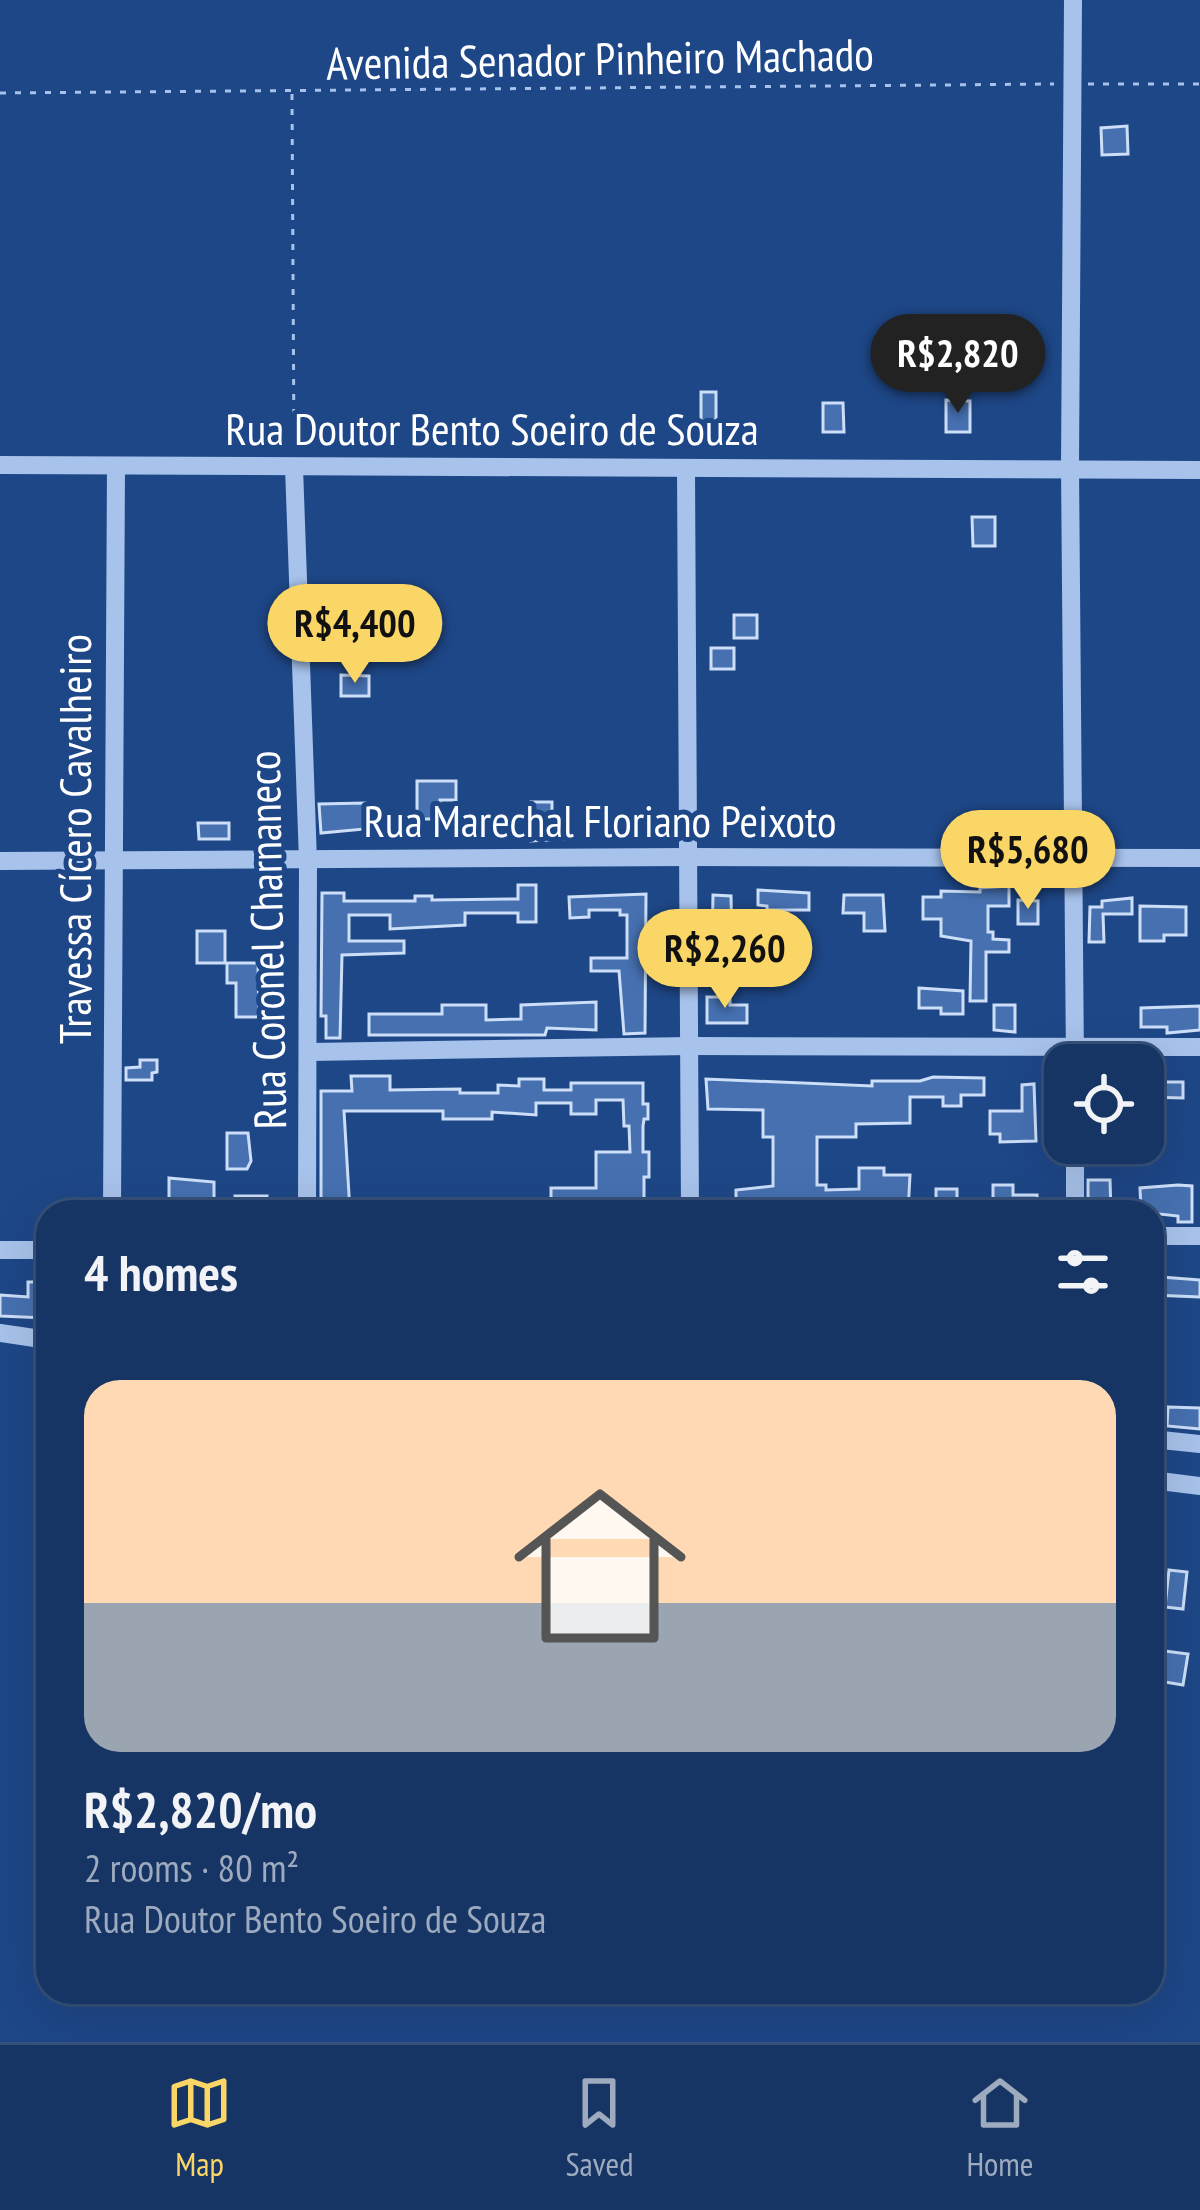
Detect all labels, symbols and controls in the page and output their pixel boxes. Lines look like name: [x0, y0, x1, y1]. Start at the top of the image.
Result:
street label: Avenida Senador Pinheiro Machado: [326, 24, 874, 92]
pin: R$2,820: [847, 314, 1069, 416]
text: R$2,820: [897, 327, 1019, 378]
street label: Rua Doutor Bento Soeiro de Souza: [225, 399, 759, 457]
pin: R$4,400: [244, 584, 466, 686]
text: R$4,400: [294, 597, 416, 648]
street label: Travessa Cícero Cavalheiro: [45, 634, 103, 1044]
street label: Rua Coronel Charnaneco: [234, 750, 298, 1130]
street label: Rua Marechal Floriano Peixoto: [364, 791, 837, 849]
pin: R$5,680: [917, 810, 1139, 912]
text: R$5,680: [967, 823, 1089, 874]
pin: R$2,260: [614, 909, 836, 1011]
text: R$2,260: [664, 922, 786, 973]
map controls: [1044, 1044, 1164, 1164]
button: locate: [1044, 1044, 1164, 1164]
text: 4 homes: [84, 1239, 238, 1305]
icon: filters: [1050, 1239, 1116, 1305]
icon: home: [492, 1458, 708, 1674]
text: R$2,820/mo: [84, 1776, 317, 1842]
text: 2 rooms · 80 m²: [84, 1842, 299, 1893]
text: Rua Doutor Bento Soeiro de Souza: [84, 1893, 546, 1944]
tab: Map: [166, 2070, 232, 2185]
tab: Saved: [565, 2070, 633, 2185]
tab: Home: [966, 2070, 1033, 2185]

